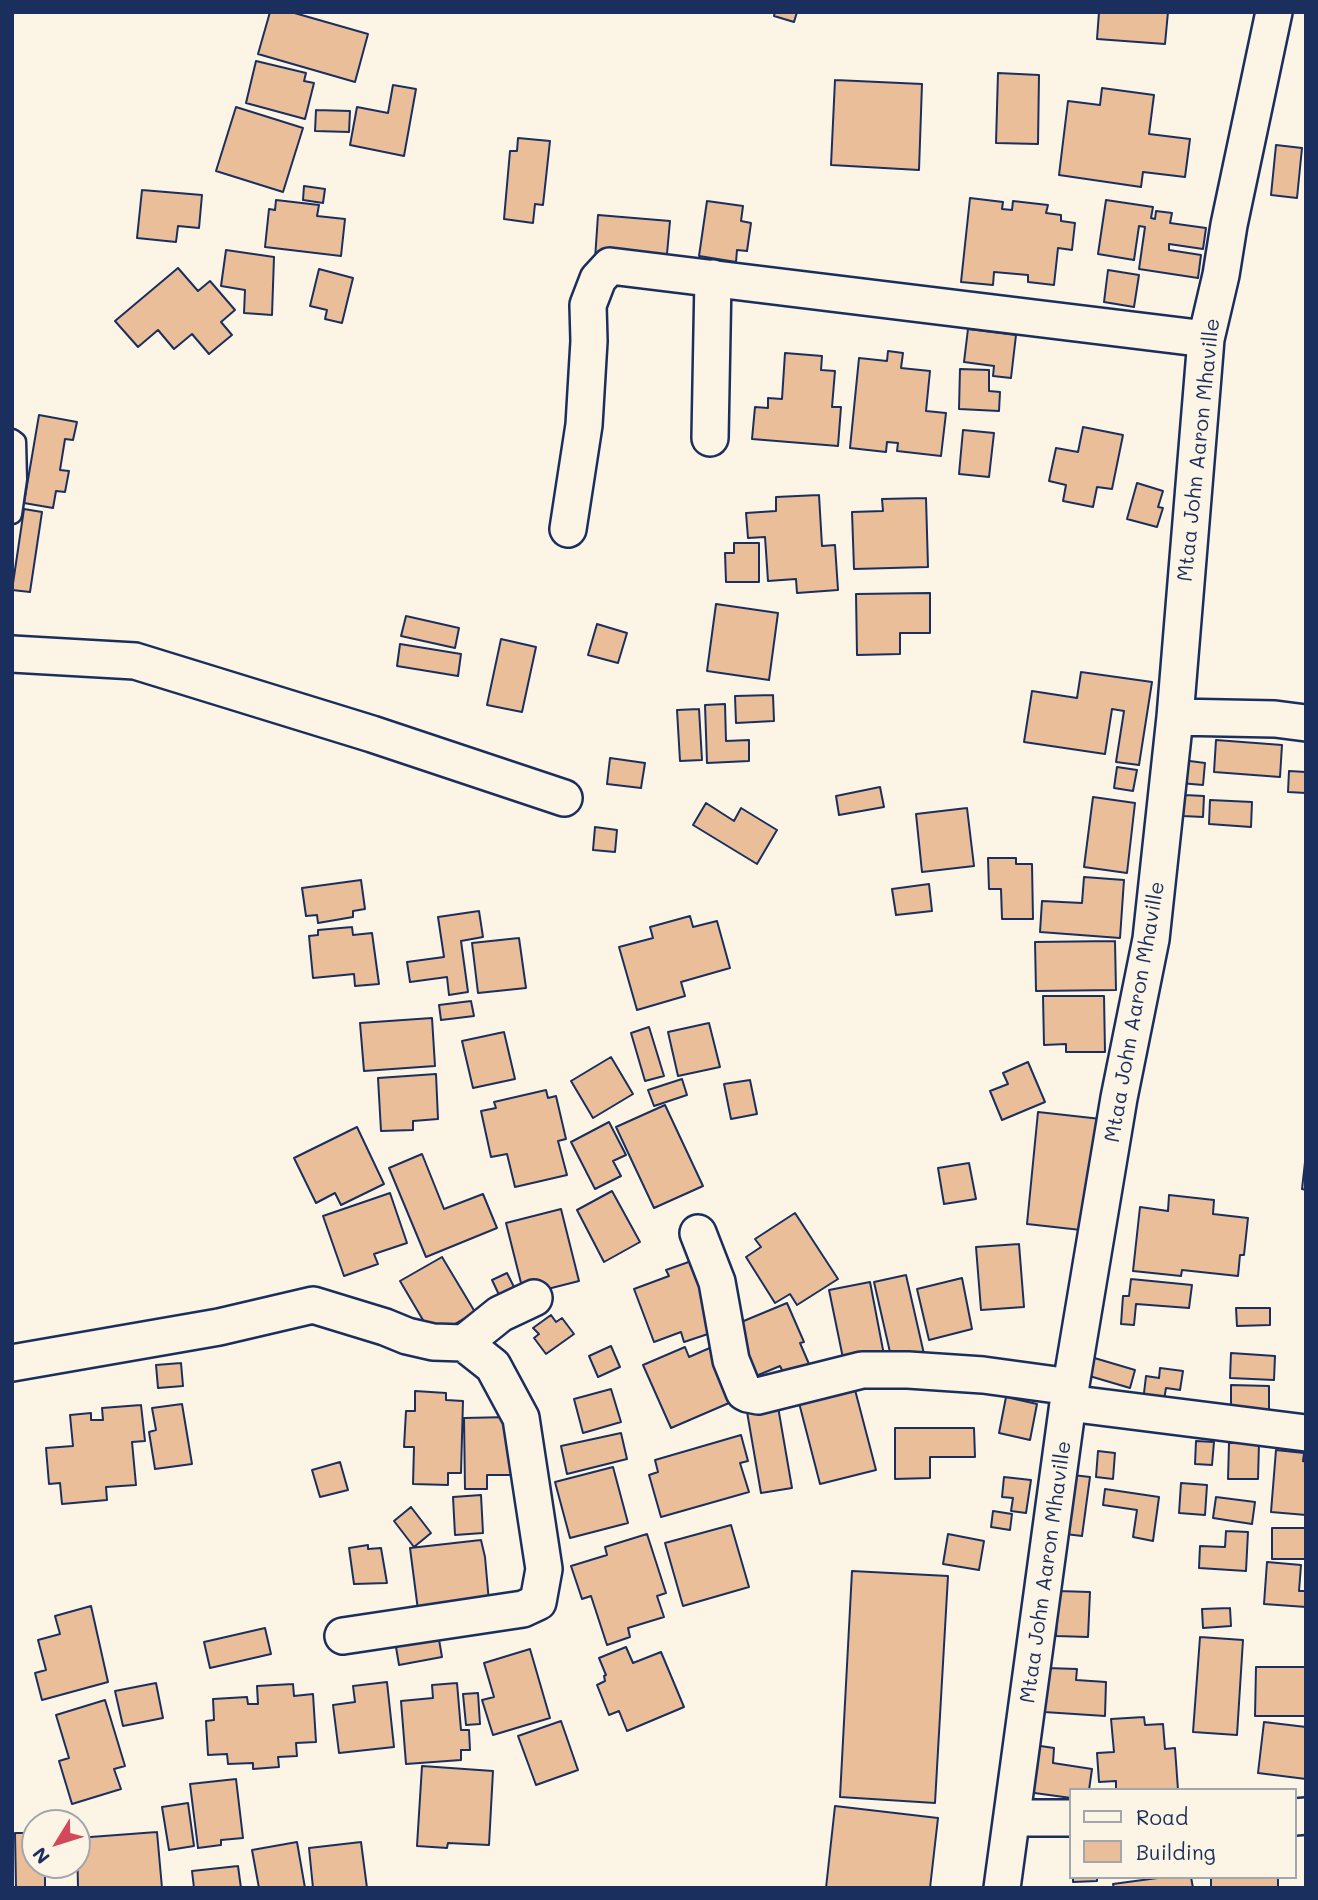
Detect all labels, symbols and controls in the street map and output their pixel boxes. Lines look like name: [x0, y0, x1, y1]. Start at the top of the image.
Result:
street label: Mtaa John Aaron Mhaville: [1173, 317, 1225, 583]
street label: Mtaa John Aaron Mhaville: [1100, 879, 1170, 1145]
street label: Mtaa John Aaron Mhaville: [1015, 1439, 1077, 1705]
legend: [1070, 1788, 1297, 1879]
text: Road: [1136, 1803, 1188, 1830]
north arrow: [21, 1809, 91, 1879]
text: Building: [1136, 1838, 1216, 1865]
text: N: [26, 1843, 55, 1869]

